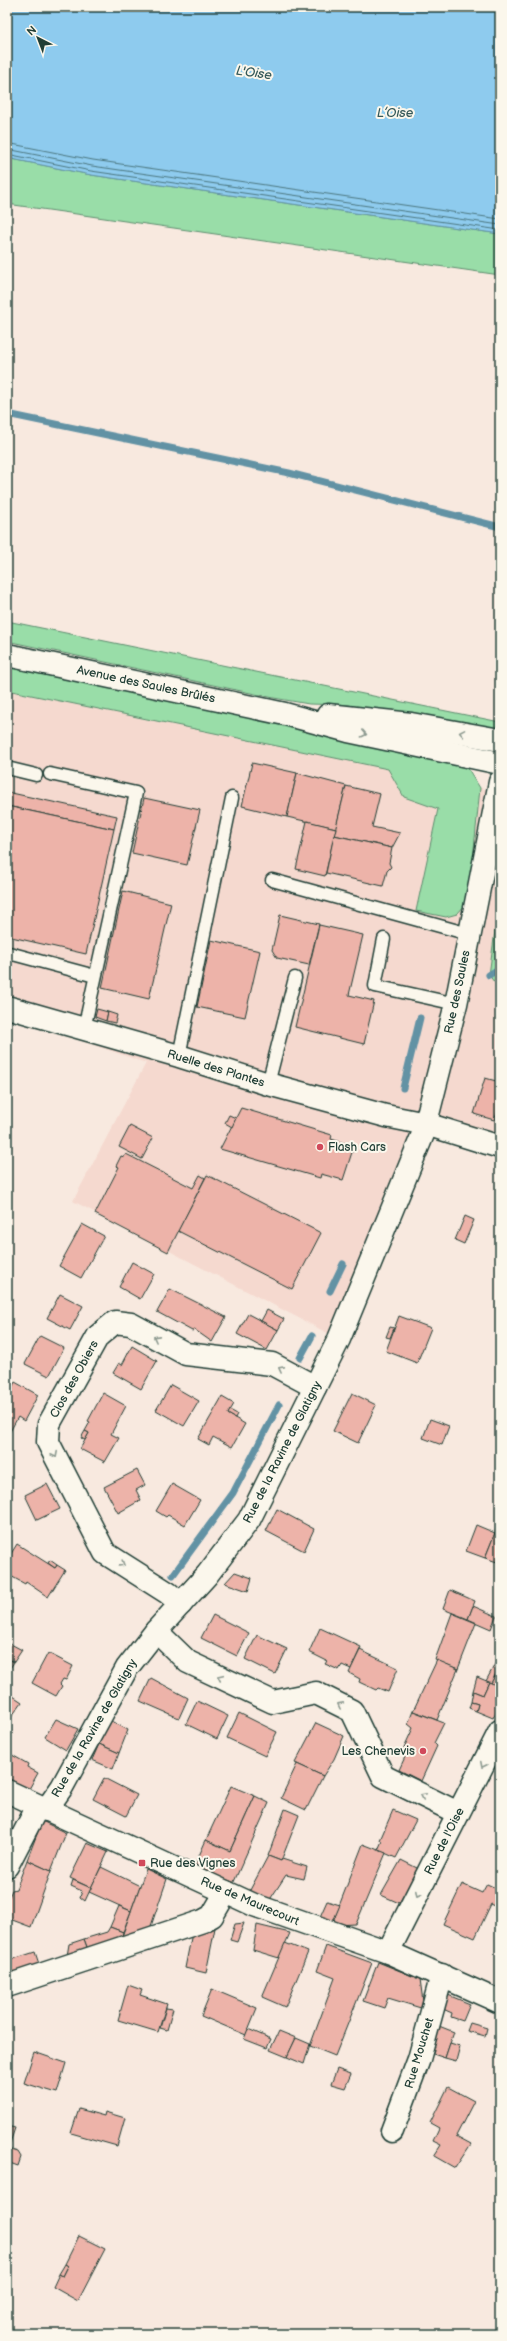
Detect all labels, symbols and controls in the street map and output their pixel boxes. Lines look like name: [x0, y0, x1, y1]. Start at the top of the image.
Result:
north arrow: [18, 18, 58, 58]
text: N: [24, 23, 39, 39]
water label: L'Oise: [235, 63, 273, 83]
water label: L’Oise: [377, 105, 414, 121]
street label: Avenue des Saules Brûlés: [75, 662, 217, 707]
one-way arrow: [459, 729, 465, 738]
one-way arrow: [360, 730, 367, 738]
street label: Rue des Saules: [441, 949, 474, 1035]
street label: Ruelle des Plantes: [165, 1047, 266, 1090]
place label: Flash Cars: [328, 1140, 386, 1155]
marker: Flash Cars: [315, 1142, 325, 1152]
one-way arrow: [153, 1336, 160, 1343]
street label: Clos des Obiers: [47, 1338, 102, 1421]
one-way arrow: [277, 1366, 285, 1373]
street label: Rue de la Ravine de Glatigny: [240, 1378, 325, 1526]
one-way arrow: [50, 1451, 58, 1458]
one-way arrow: [118, 1559, 125, 1567]
street label: Rue de la Ravine de Glatigny: [49, 1656, 141, 1800]
one-way arrow: [216, 1674, 224, 1682]
one-way arrow: [337, 1702, 345, 1710]
place label: Les Chenevis: [342, 1744, 415, 1759]
marker: Les Chenevis: [418, 1746, 428, 1756]
one-way arrow: [480, 1761, 487, 1769]
one-way arrow: [420, 1793, 428, 1801]
street label: Rue de l'Oise: [421, 1805, 468, 1877]
place label: Rue des Vignes: [150, 1856, 235, 1871]
marker: Rue des Vignes: [137, 1858, 147, 1868]
street label: Rue de Maurecourt: [198, 1874, 302, 1929]
one-way arrow: [415, 1890, 423, 1897]
street label: Rue Mouchet: [402, 2016, 437, 2090]

